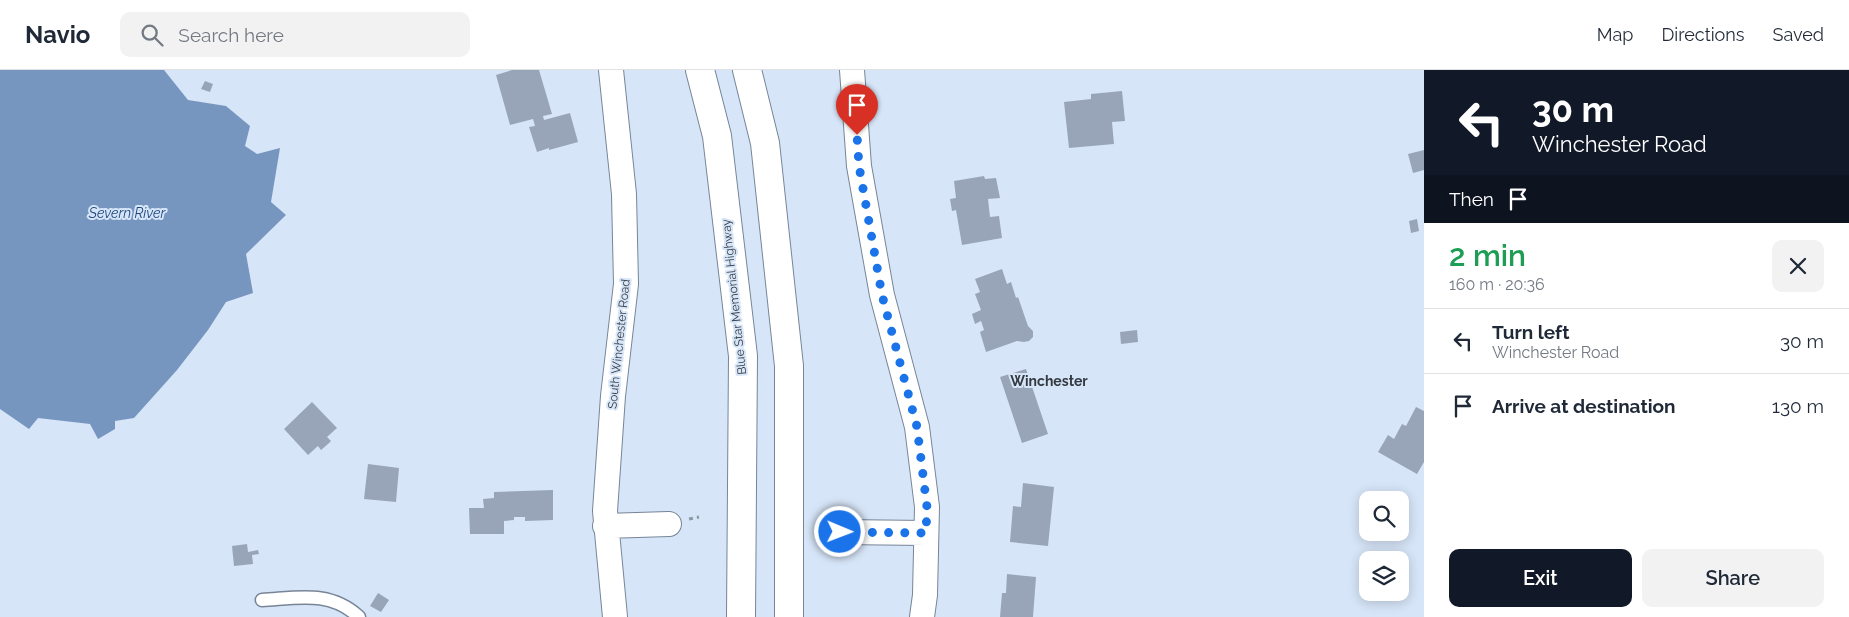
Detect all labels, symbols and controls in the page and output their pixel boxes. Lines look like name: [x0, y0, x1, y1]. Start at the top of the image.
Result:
search box: [120, 12, 470, 57]
text: Navio: [25, 20, 90, 49]
icon: search: [138, 21, 166, 49]
text: Search here: [178, 24, 284, 46]
text: Map: [1597, 24, 1633, 45]
text: Directions: [1661, 24, 1745, 45]
text: Saved: [1773, 24, 1824, 45]
pin: [836, 84, 878, 135]
text: 30 m: [1532, 89, 1614, 130]
icon: left: [1449, 90, 1514, 155]
icon: arrive: [843, 91, 871, 119]
text: Winchester Road: [1532, 131, 1707, 157]
icon: arrive: [1504, 185, 1532, 213]
text: Then: [1449, 188, 1494, 210]
water label: Severn River: [88, 205, 167, 221]
street label: Blue Star Memorial Highway: [719, 218, 749, 375]
text: 2 min: [1449, 238, 1526, 273]
button: close: [1772, 240, 1824, 292]
text: 160 m · 20:36: [1449, 275, 1545, 294]
street label: South Winchester Road: [605, 278, 633, 410]
text: Turn left: [1492, 321, 1569, 343]
icon: left: [1449, 327, 1477, 355]
text: 30 m: [1780, 330, 1824, 352]
text: Winchester Road: [1492, 343, 1619, 362]
district label: Winchester: [1010, 373, 1088, 389]
icon: arrive: [1449, 392, 1477, 420]
text: Arrive at destination: [1492, 395, 1676, 417]
text: 130 m: [1772, 395, 1824, 417]
map controls: [1359, 491, 1409, 601]
button: search: [1359, 491, 1409, 541]
position arrow: [813, 505, 865, 557]
button: Exit: [1449, 549, 1632, 607]
button: Share: [1642, 549, 1824, 607]
button: layers: [1359, 551, 1409, 601]

